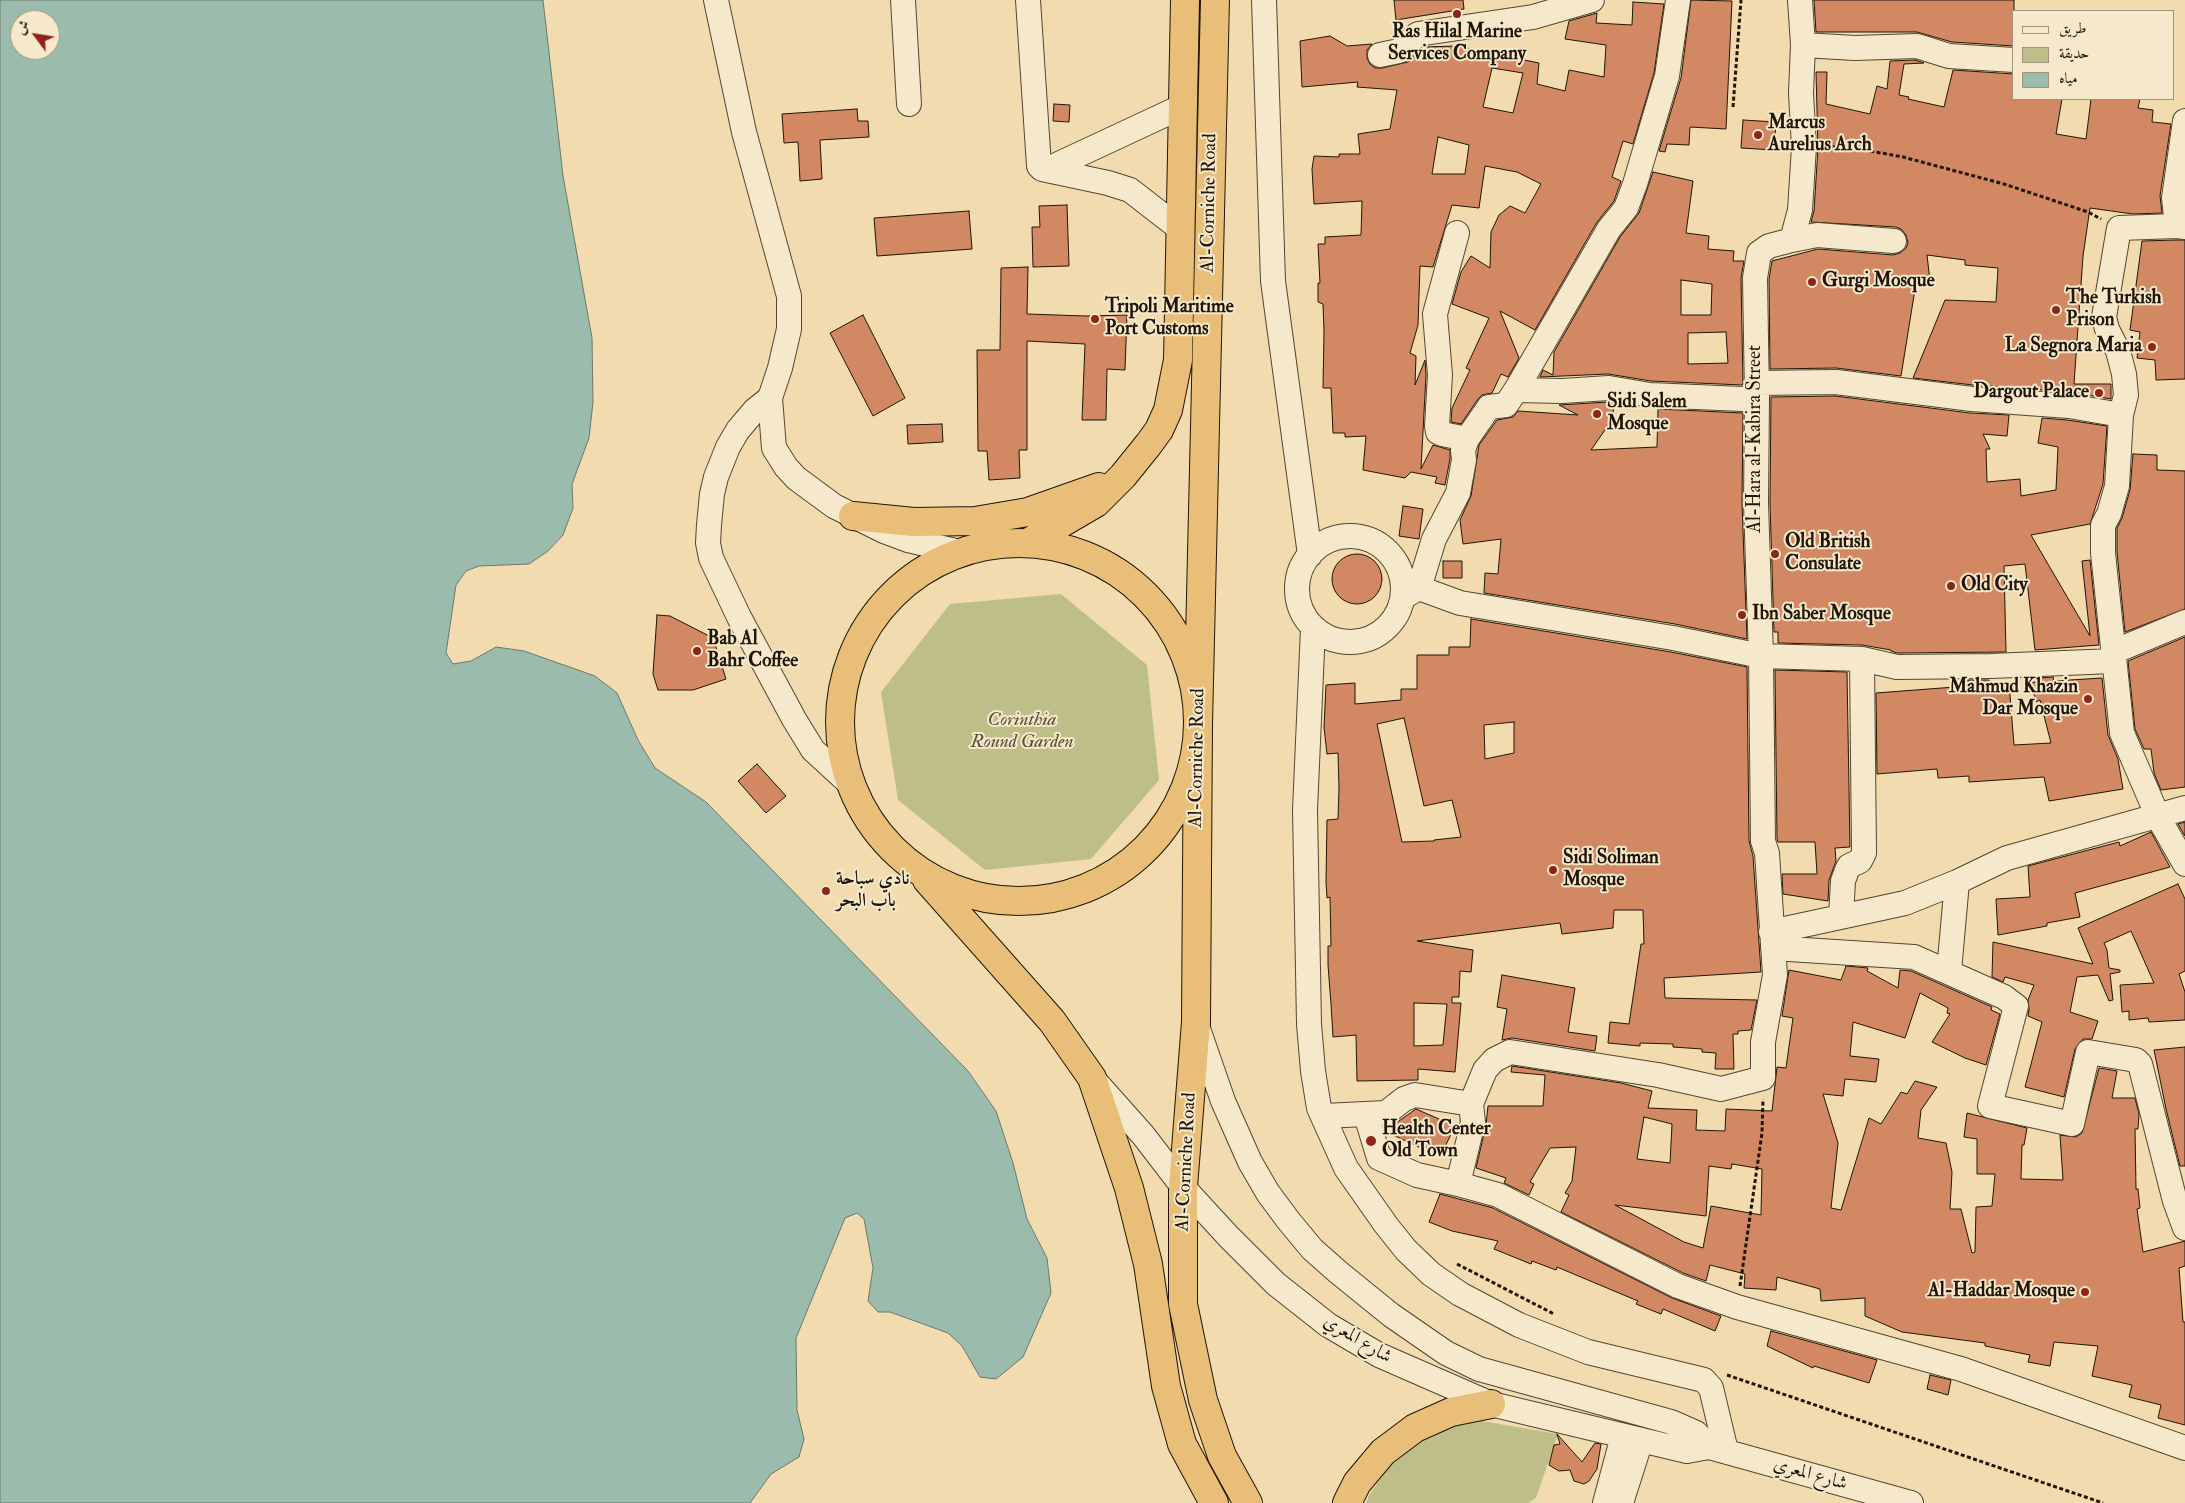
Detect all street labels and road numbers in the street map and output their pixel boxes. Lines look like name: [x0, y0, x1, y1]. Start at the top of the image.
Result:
street label: Al-Corniche Road: [1197, 133, 1223, 273]
street label: Al-Hara al-Kabira Street: [1745, 345, 1767, 533]
street label: Al-Corniche Road: [1185, 688, 1211, 828]
street label: Al-Corniche Road: [1172, 1092, 1202, 1232]
street label: شارع المعري: [1319, 1311, 1395, 1369]
street label: شارع المعري: [1770, 1454, 1850, 1496]

